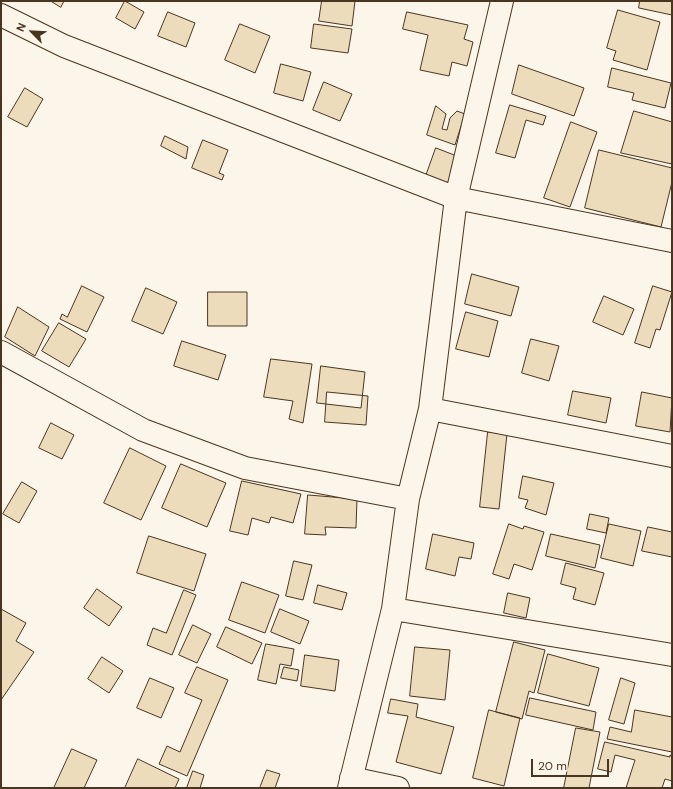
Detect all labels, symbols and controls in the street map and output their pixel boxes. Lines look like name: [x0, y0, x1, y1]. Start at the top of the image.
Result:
north arrow: [12, 12, 52, 52]
text: N: [13, 21, 29, 34]
scale bar: [533, 751, 611, 777]
text: 20 m: [538, 758, 567, 774]

